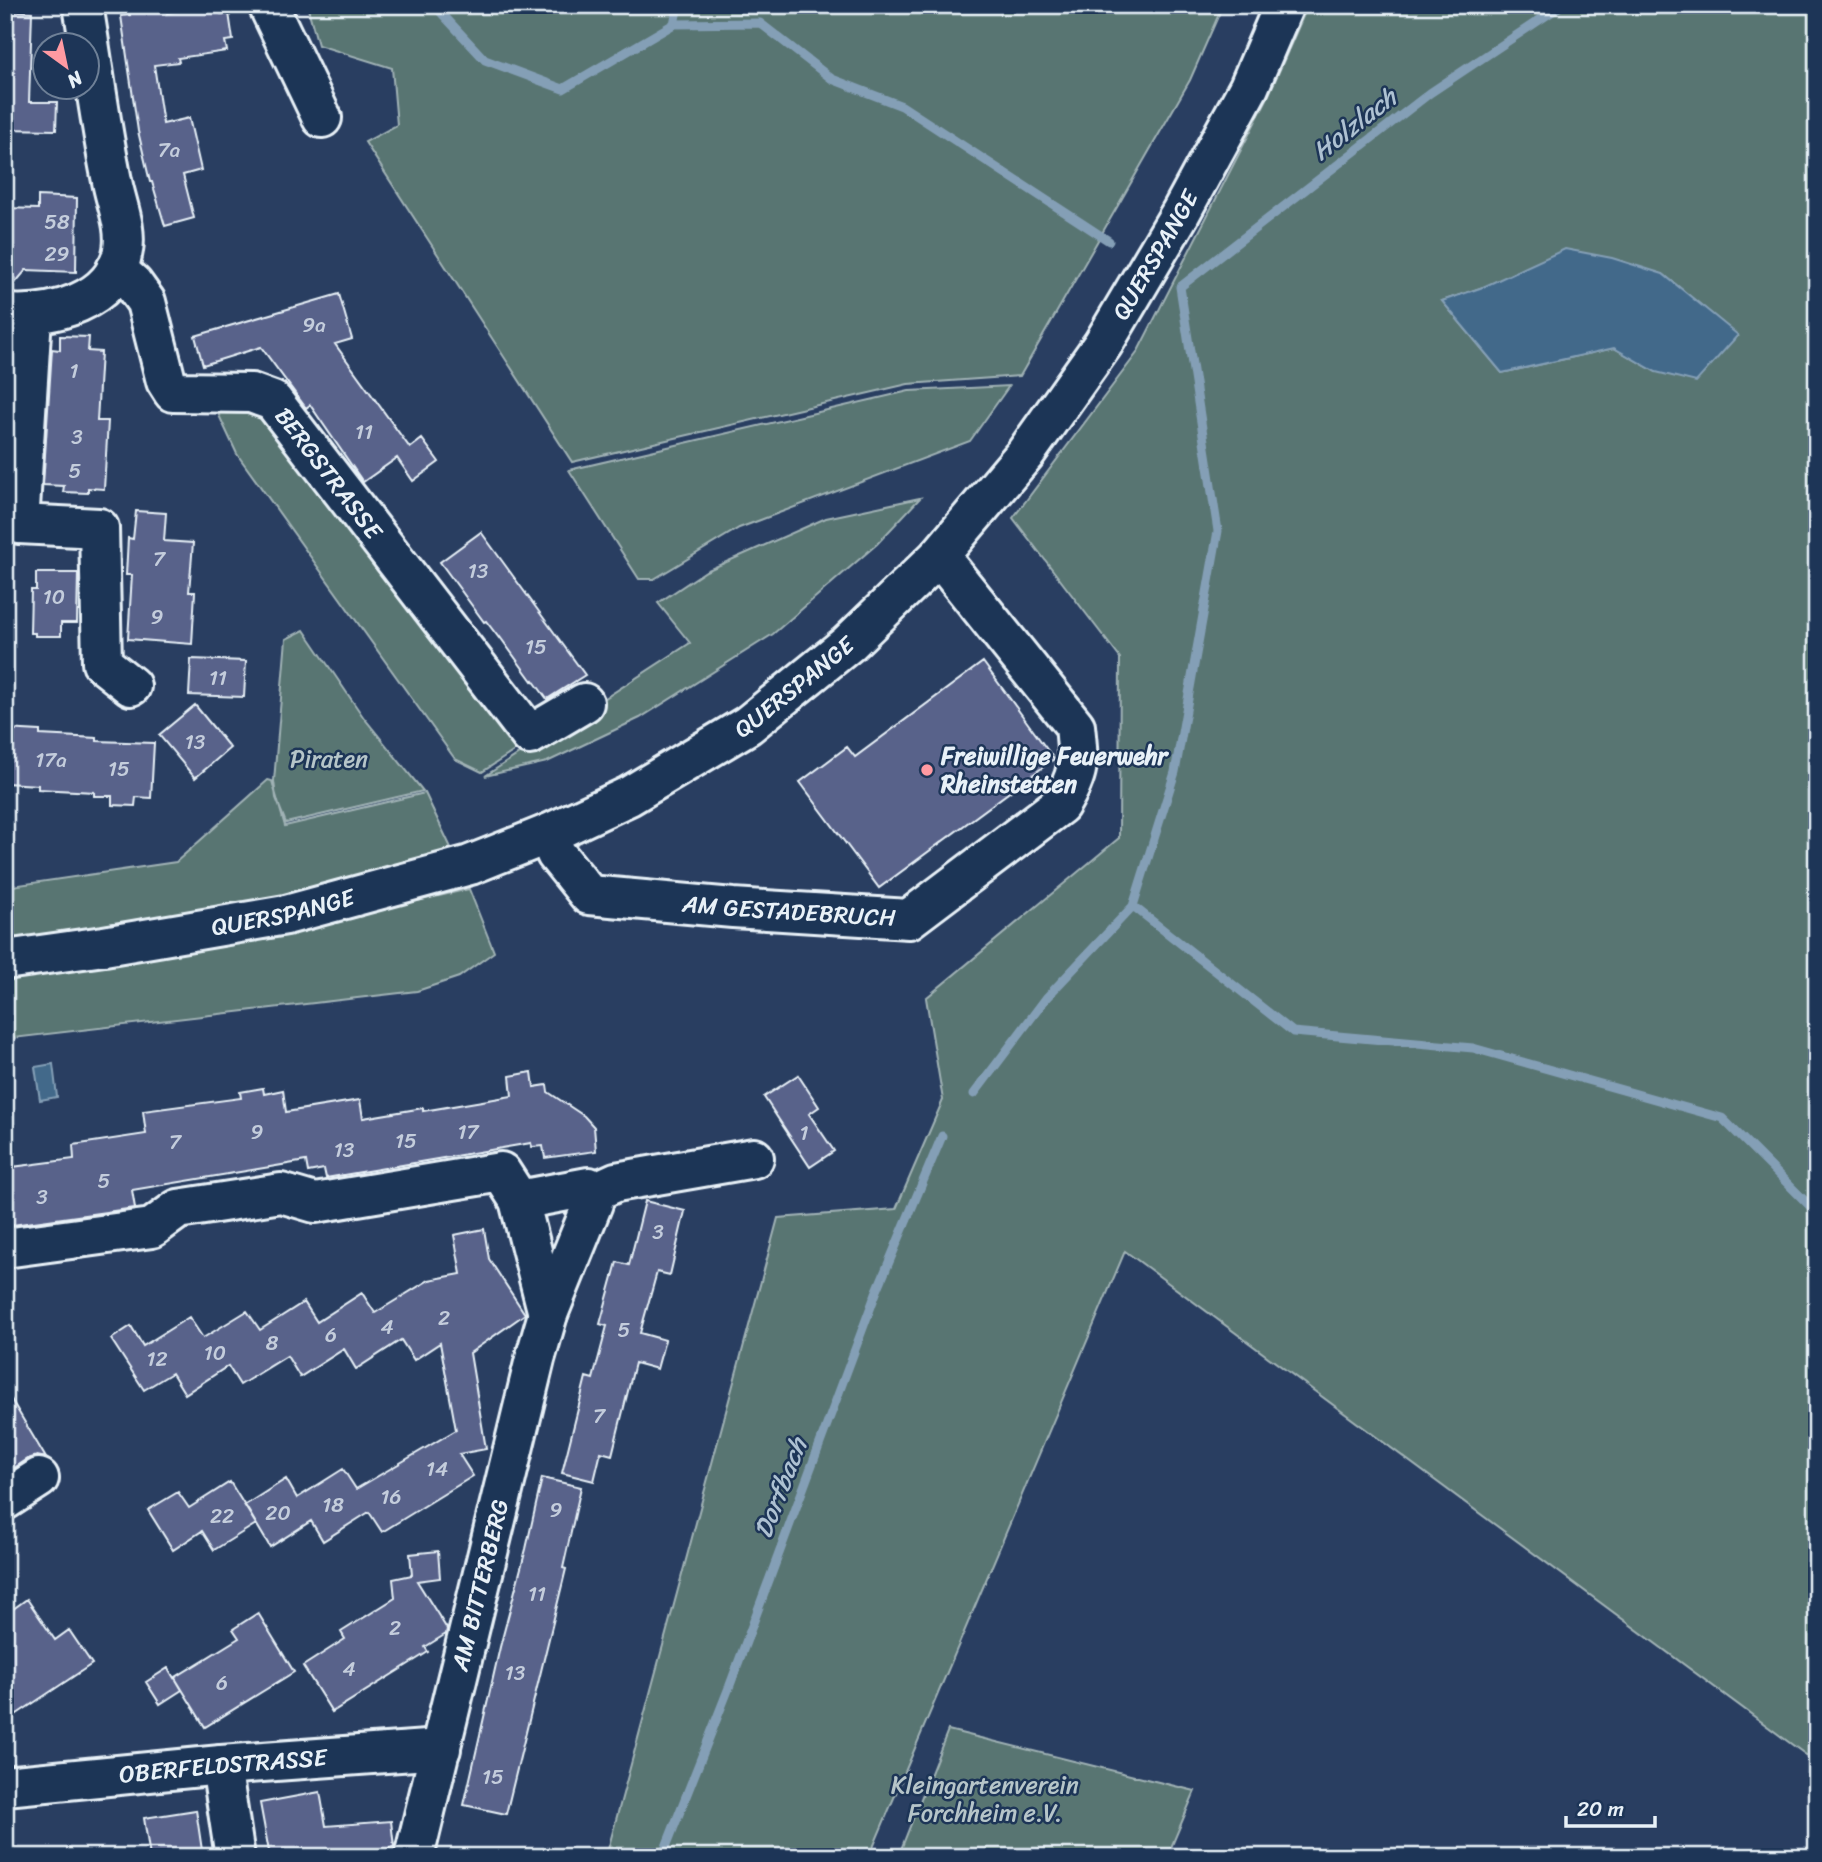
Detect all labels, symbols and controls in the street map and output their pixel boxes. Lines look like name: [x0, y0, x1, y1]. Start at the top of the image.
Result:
north arrow: [32, 32, 102, 102]
text: N: [60, 62, 90, 98]
water label: Holzlach: [1301, 74, 1409, 172]
house number: 7a: [158, 131, 181, 169]
street label: QUERSPANGE: [1100, 181, 1211, 328]
house number: 58: [44, 203, 70, 241]
house number: 29: [44, 235, 70, 273]
house number: 9a: [302, 306, 326, 344]
house number: 1: [69, 352, 79, 390]
street label: BERGSTRASSE: [264, 398, 394, 550]
house number: 11: [355, 413, 373, 451]
house number: 3: [71, 418, 83, 456]
house number: 5: [69, 452, 82, 490]
house number: 7: [153, 540, 167, 578]
house number: 13: [468, 552, 489, 590]
house number: 10: [43, 578, 65, 616]
house number: 9: [151, 598, 164, 636]
street label: QUERSPANGE: [726, 624, 865, 750]
house number: 15: [525, 628, 547, 666]
house number: 11: [209, 659, 227, 697]
house number: 13: [185, 723, 206, 761]
place label: Freiwillige Feuerwehr Rheinstetten: [940, 735, 1170, 805]
park label: Piraten: [290, 738, 368, 780]
house number: 17a: [35, 741, 67, 779]
house number: 15: [108, 750, 130, 788]
marker: Freiwillige Feuerwehr Rheinstetten: [919, 762, 935, 778]
street label: QUERSPANGE: [208, 876, 361, 948]
street label: AM GESTADEBRUCH: [680, 882, 897, 939]
house number: 9: [251, 1113, 264, 1151]
house number: 17: [458, 1113, 481, 1151]
house number: 1: [799, 1114, 809, 1152]
house number: 15: [395, 1122, 417, 1160]
house number: 7: [169, 1123, 183, 1161]
house number: 13: [334, 1131, 355, 1169]
house number: 5: [98, 1162, 111, 1200]
house number: 3: [36, 1178, 48, 1216]
house number: 3: [652, 1213, 664, 1251]
house number: 2: [438, 1299, 450, 1337]
house number: 4: [380, 1308, 394, 1346]
house number: 5: [618, 1311, 631, 1349]
house number: 6: [325, 1316, 337, 1354]
house number: 8: [266, 1324, 279, 1362]
house number: 10: [204, 1334, 226, 1372]
house number: 12: [146, 1340, 168, 1378]
house number: 7: [593, 1397, 607, 1435]
water label: Dorfbach: [740, 1429, 821, 1545]
house number: 14: [426, 1450, 448, 1488]
house number: 16: [381, 1478, 401, 1516]
house number: 18: [322, 1486, 344, 1524]
house number: 9: [550, 1491, 563, 1529]
house number: 20: [265, 1494, 291, 1532]
street label: AM BITTERBERG: [439, 1495, 521, 1676]
house number: 22: [210, 1497, 234, 1535]
house number: 11: [528, 1575, 546, 1613]
house number: 2: [389, 1609, 401, 1647]
house number: 4: [342, 1650, 356, 1688]
house number: 13: [505, 1654, 526, 1692]
house number: 6: [216, 1664, 228, 1702]
street label: OBERFELDSTRASSE: [117, 1736, 330, 1796]
house number: 15: [482, 1758, 504, 1796]
park label: Kleingartenverein Forchheim e.V.: [891, 1764, 1079, 1834]
scale bar: [1566, 1785, 1656, 1829]
text: 20 m: [1577, 1790, 1624, 1828]

